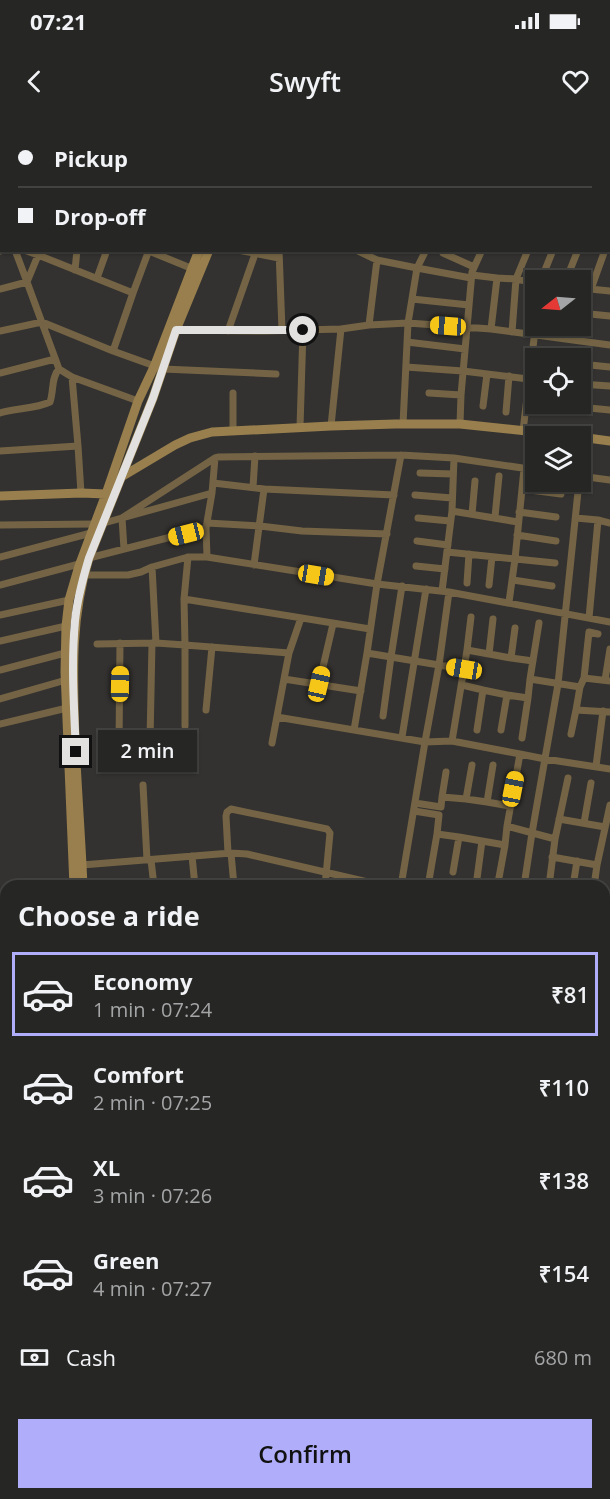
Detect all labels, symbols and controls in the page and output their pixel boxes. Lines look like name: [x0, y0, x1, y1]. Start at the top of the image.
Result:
text: 07:21: [30, 6, 87, 36]
text: Swyft: [269, 63, 341, 100]
icon: back: [18, 65, 51, 98]
icon: heart: [559, 65, 592, 98]
text: Pickup: [54, 143, 128, 173]
text: Drop-off: [54, 201, 146, 231]
north arrow: [525, 270, 591, 336]
map controls: [525, 270, 591, 492]
route start: [289, 316, 316, 343]
car: [429, 316, 467, 336]
button: locate: [525, 348, 591, 414]
button: layers: [525, 426, 591, 492]
car: [166, 521, 206, 547]
car: [297, 563, 335, 587]
car: [445, 657, 483, 681]
car: [306, 664, 332, 704]
car: [111, 666, 129, 702]
callout: 2 min: [97, 731, 196, 773]
text: 2 min: [121, 737, 175, 764]
route end: [62, 738, 89, 765]
car: [501, 770, 525, 808]
text: Choose a ride: [18, 897, 200, 934]
text: Economy: [93, 966, 192, 996]
icon: car: [21, 967, 75, 1021]
text: ₹81: [551, 979, 589, 1009]
text: 1 min · 07:24: [93, 996, 212, 1023]
text: Comfort: [93, 1059, 184, 1089]
icon: car: [21, 1060, 75, 1114]
text: ₹110: [539, 1072, 589, 1102]
text: 2 min · 07:25: [93, 1089, 212, 1116]
text: XL: [93, 1152, 120, 1182]
icon: car: [21, 1153, 75, 1207]
text: ₹138: [539, 1165, 589, 1195]
text: 3 min · 07:26: [93, 1182, 212, 1209]
text: Green: [93, 1245, 159, 1275]
icon: car: [21, 1246, 75, 1300]
text: ₹154: [539, 1258, 589, 1288]
text: 4 min · 07:27: [93, 1275, 212, 1302]
icon: cash: [18, 1341, 51, 1374]
text: Cash: [66, 1342, 116, 1372]
text: 680 m: [534, 1344, 592, 1371]
button: Confirm: [18, 1419, 592, 1488]

